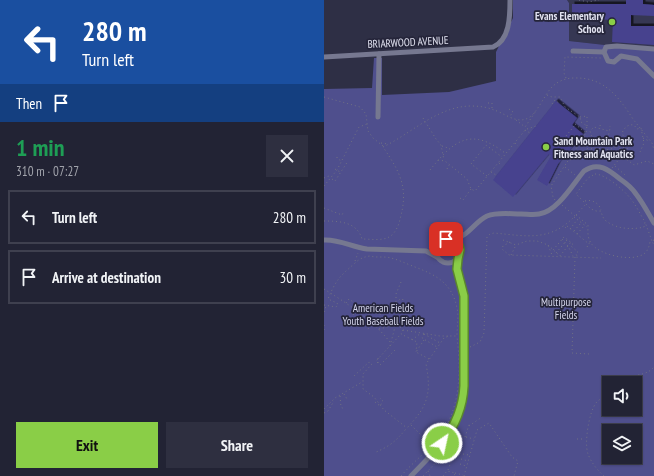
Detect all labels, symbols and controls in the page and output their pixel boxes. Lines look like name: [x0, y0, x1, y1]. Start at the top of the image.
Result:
place label: Evans Elementary School: [535, 9, 605, 36]
text: 280 m: [82, 12, 146, 49]
icon: left: [16, 16, 68, 68]
marker: Evans Elementary School: [607, 17, 617, 27]
street label: BRIARWOOD AVENUE: [367, 33, 449, 51]
text: Turn left: [82, 48, 134, 71]
icon: arrive: [50, 92, 72, 114]
text: Then: [16, 94, 42, 113]
text: 1 min: [16, 132, 64, 163]
place label: Sand Mountain Park Fitness and Aquatics: [554, 134, 633, 161]
button: close: [266, 135, 308, 177]
marker: Sand Mountain Park Fitness and Aquatics: [541, 142, 551, 152]
text: 310 m · 07:27: [16, 163, 79, 180]
icon: left: [18, 206, 40, 228]
text: Turn left: [52, 208, 97, 227]
text: 280 m: [273, 208, 306, 227]
pin: [429, 222, 463, 256]
icon: arrive: [435, 228, 457, 250]
icon: arrive: [18, 266, 40, 288]
text: Arrive at destination: [52, 268, 161, 287]
text: 30 m: [280, 268, 306, 287]
park label: Multipurpose Fields: [541, 295, 592, 322]
park label: American Fields Youth Baseball Fields: [343, 301, 424, 328]
map controls: [602, 376, 642, 464]
button: sound: [602, 376, 642, 416]
button: Exit: [16, 422, 158, 468]
button: Share: [166, 422, 308, 468]
position arrow: [421, 422, 463, 464]
button: layers: [602, 424, 642, 464]

